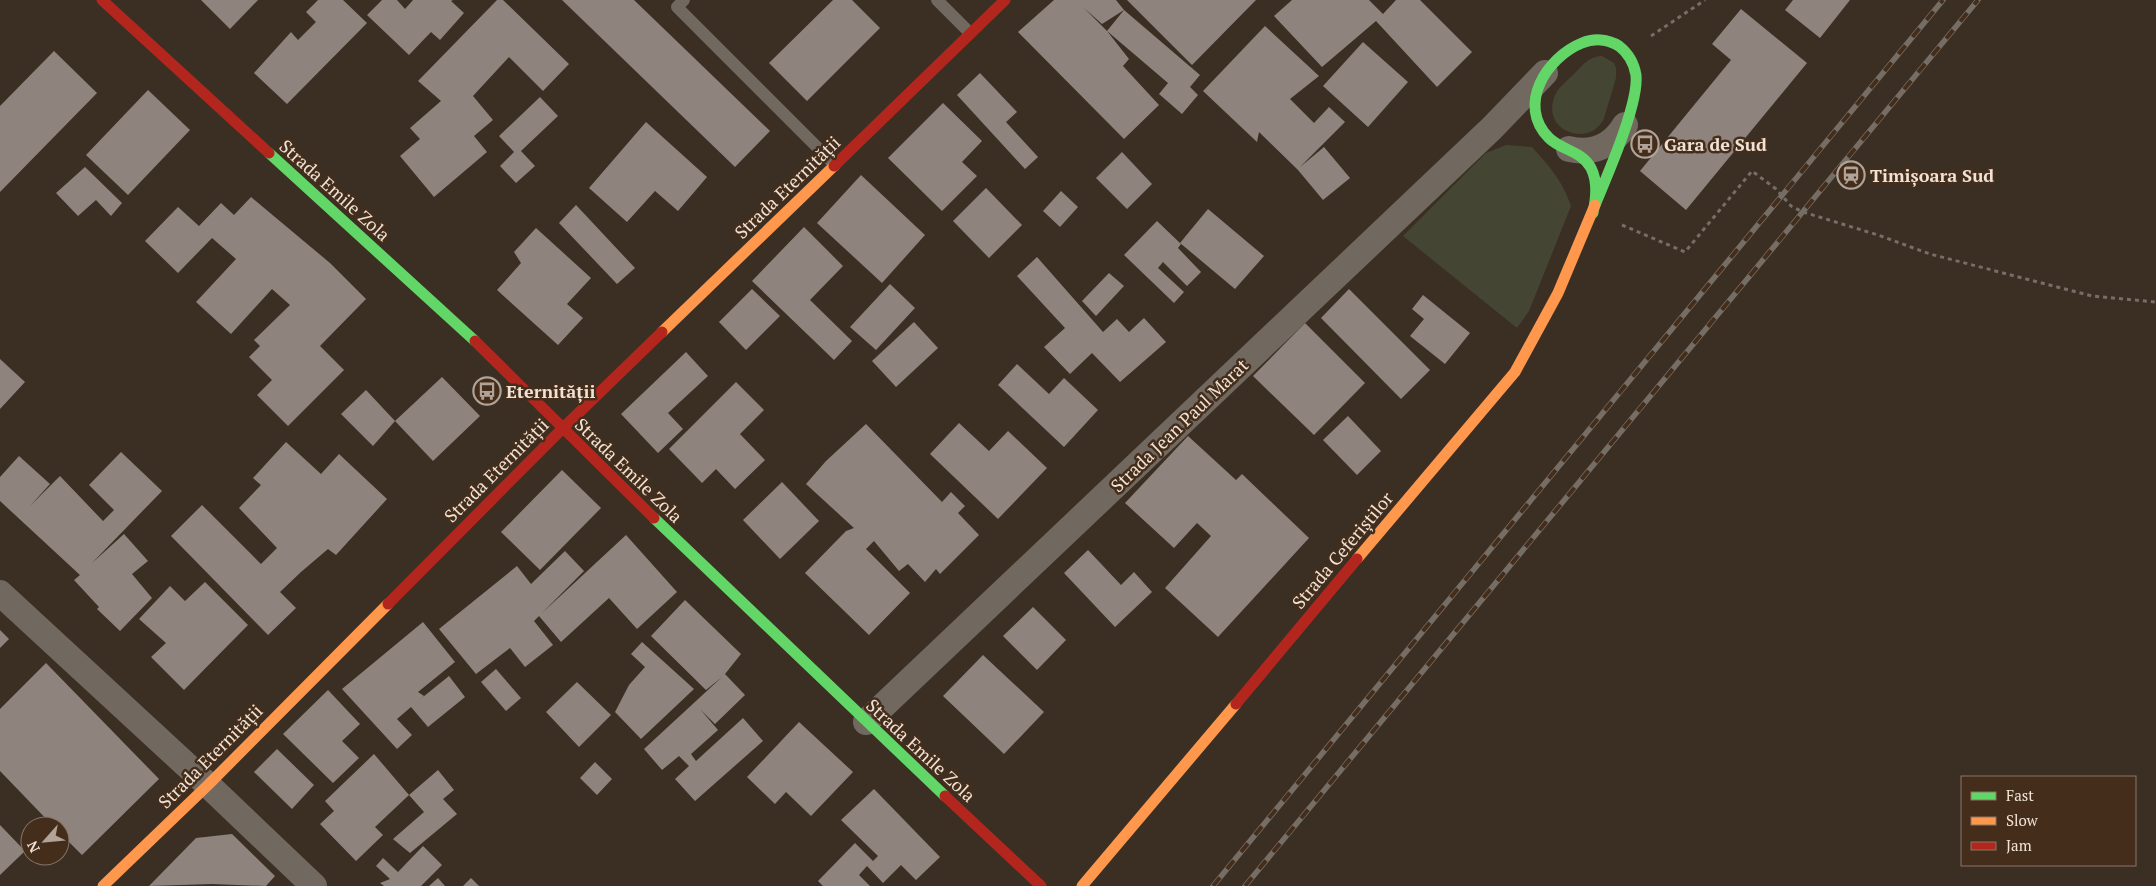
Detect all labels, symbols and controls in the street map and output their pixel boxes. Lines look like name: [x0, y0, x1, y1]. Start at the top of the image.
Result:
bus stop icon: Gara de Sud: [1630, 129, 1660, 159]
street label: Strada Eternității: [729, 130, 845, 244]
place label: Gara de Sud: [1664, 132, 1767, 156]
street label: Strada Emile Zola: [275, 134, 395, 246]
station icon: Timișoara Sud: [1836, 160, 1866, 190]
place label: Timișoara Sud: [1870, 163, 1994, 187]
street label: Strada Jean Paul Marat: [1105, 353, 1253, 497]
bus stop icon: Eternității: [472, 376, 502, 406]
place label: Eternității: [506, 379, 595, 403]
street label: Strada Emile Zola: [570, 412, 688, 528]
street label: Strada Eternității: [439, 413, 553, 527]
street label: Strada Ceferiștilor: [1286, 487, 1398, 613]
street label: Strada Emile Zola: [861, 693, 981, 807]
street label: Strada Eternității: [153, 699, 267, 813]
legend: [1961, 776, 2136, 866]
text: Fast: [2006, 785, 2034, 805]
text: Slow: [2006, 810, 2039, 830]
north arrow: [20, 816, 70, 866]
text: Jam: [2006, 835, 2032, 855]
text: N: [22, 838, 44, 856]

